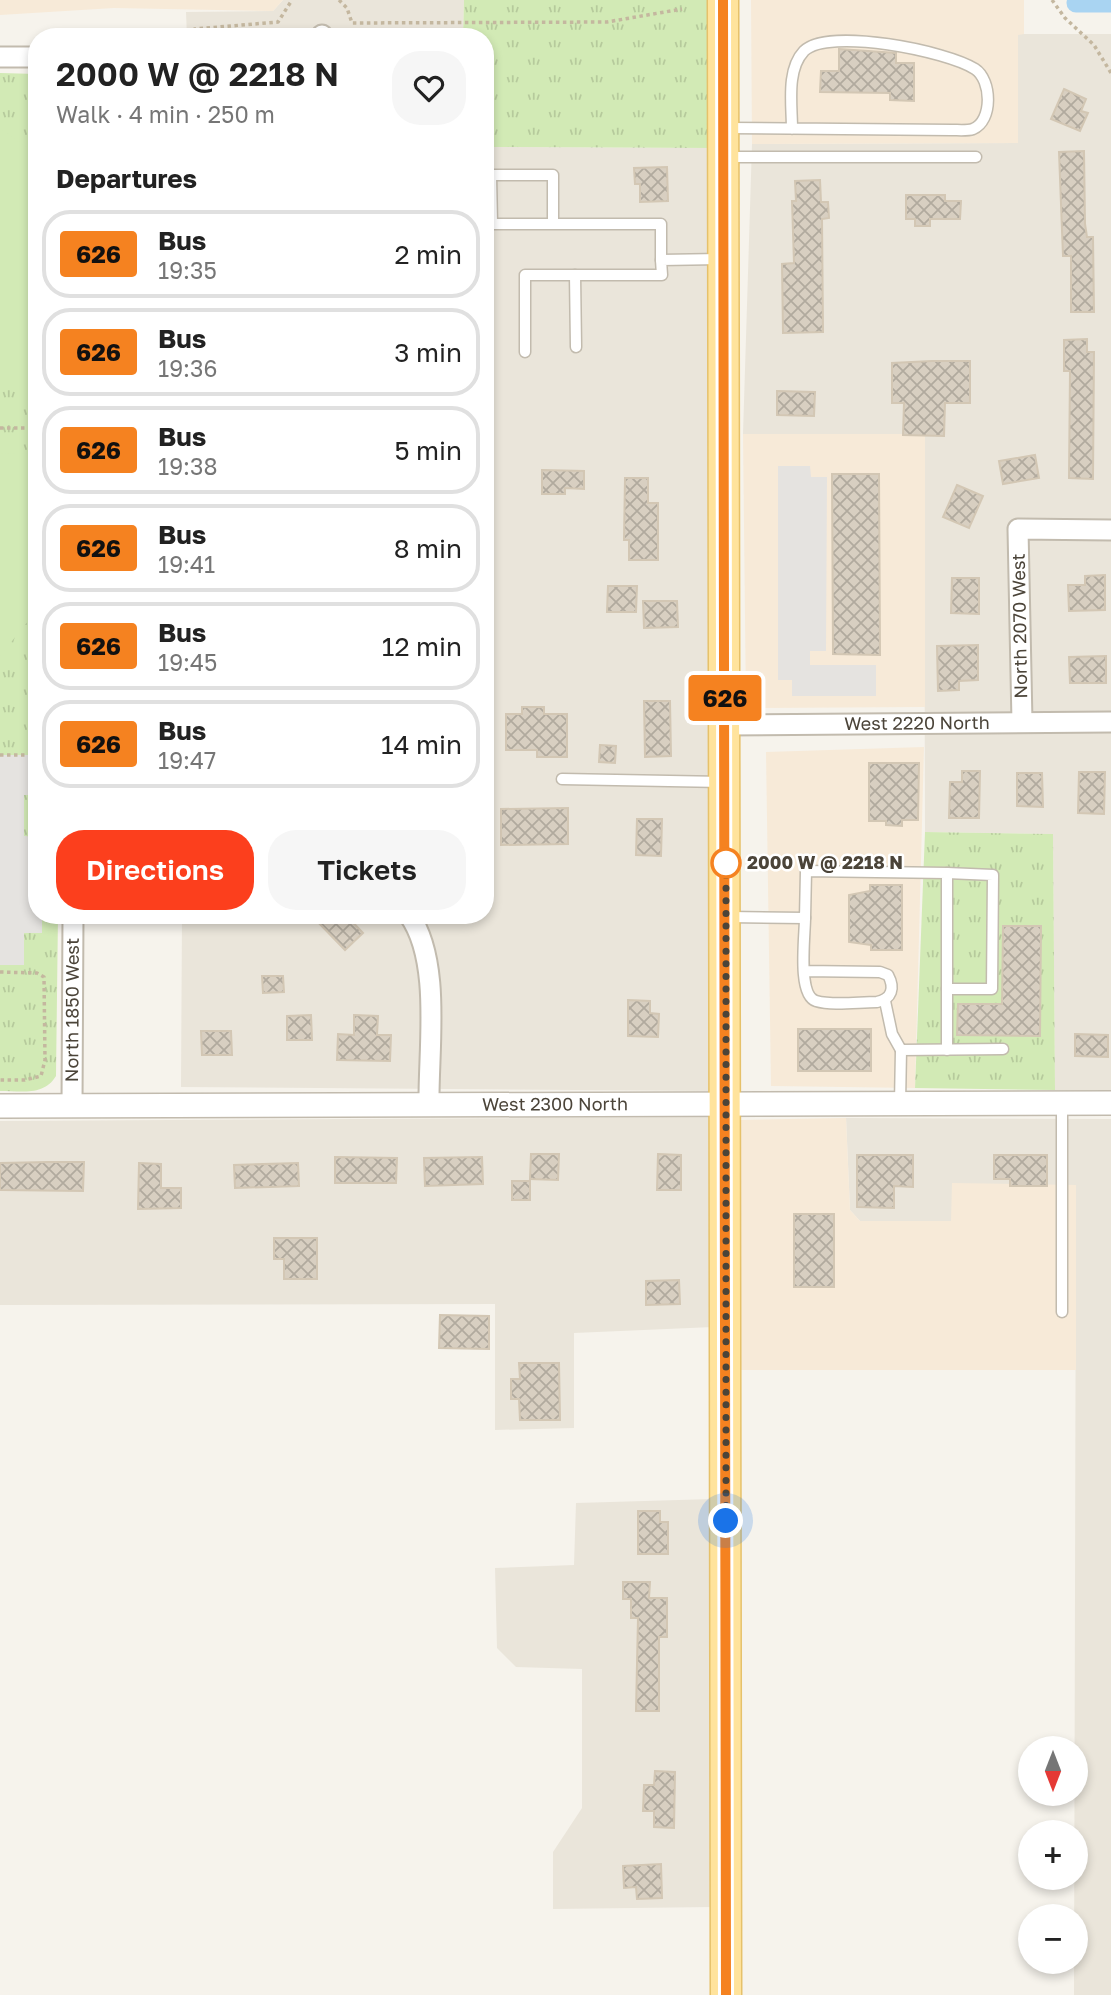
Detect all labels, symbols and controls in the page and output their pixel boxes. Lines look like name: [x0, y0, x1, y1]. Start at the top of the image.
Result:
button: heart: [392, 51, 466, 125]
text: 2000 W @ 2218 N: [56, 54, 339, 93]
text: Walk · 4 min · 250 m: [56, 100, 275, 128]
text: Departures: [56, 163, 197, 194]
text: Bus: [158, 225, 206, 256]
text: 626: [76, 239, 121, 268]
text: 2 min: [394, 239, 462, 270]
text: 19:35: [158, 256, 217, 284]
text: Bus: [158, 323, 206, 354]
text: 626: [76, 337, 121, 366]
text: 3 min: [394, 337, 462, 368]
text: 19:36: [158, 354, 217, 382]
text: Bus: [158, 421, 206, 452]
text: 626: [76, 435, 121, 464]
text: 5 min: [394, 435, 462, 466]
text: 19:38: [158, 452, 217, 480]
text: Bus: [158, 519, 206, 550]
text: 626: [76, 533, 121, 562]
text: 8 min: [394, 533, 462, 564]
text: 19:41: [158, 550, 215, 578]
street label: North 2070 West: [1007, 553, 1031, 699]
text: Bus: [158, 617, 206, 648]
text: 626: [76, 631, 121, 660]
text: 12 min: [382, 631, 462, 662]
text: 19:45: [158, 648, 217, 676]
line badge: 626: [685, 675, 765, 721]
text: 626: [702, 683, 748, 712]
street label: West 2220 North: [844, 711, 990, 734]
text: Bus: [158, 715, 206, 746]
text: 626: [76, 729, 121, 758]
text: 14 min: [381, 729, 462, 760]
text: 19:47: [158, 746, 216, 774]
button: Directions: [56, 830, 254, 910]
button: Tickets: [268, 830, 466, 910]
marker: 2000 W @ 2218 N: [711, 848, 741, 878]
place label: 2000 W @ 2218 N: [747, 851, 903, 873]
street label: North 1850 West: [60, 938, 83, 1082]
street label: West 2300 North: [482, 1092, 628, 1115]
your location: [708, 1503, 743, 1538]
north arrow: [1018, 1736, 1088, 1806]
map controls: [1018, 1736, 1088, 1974]
button: +: [1018, 1820, 1088, 1890]
button: −: [1018, 1904, 1088, 1974]

